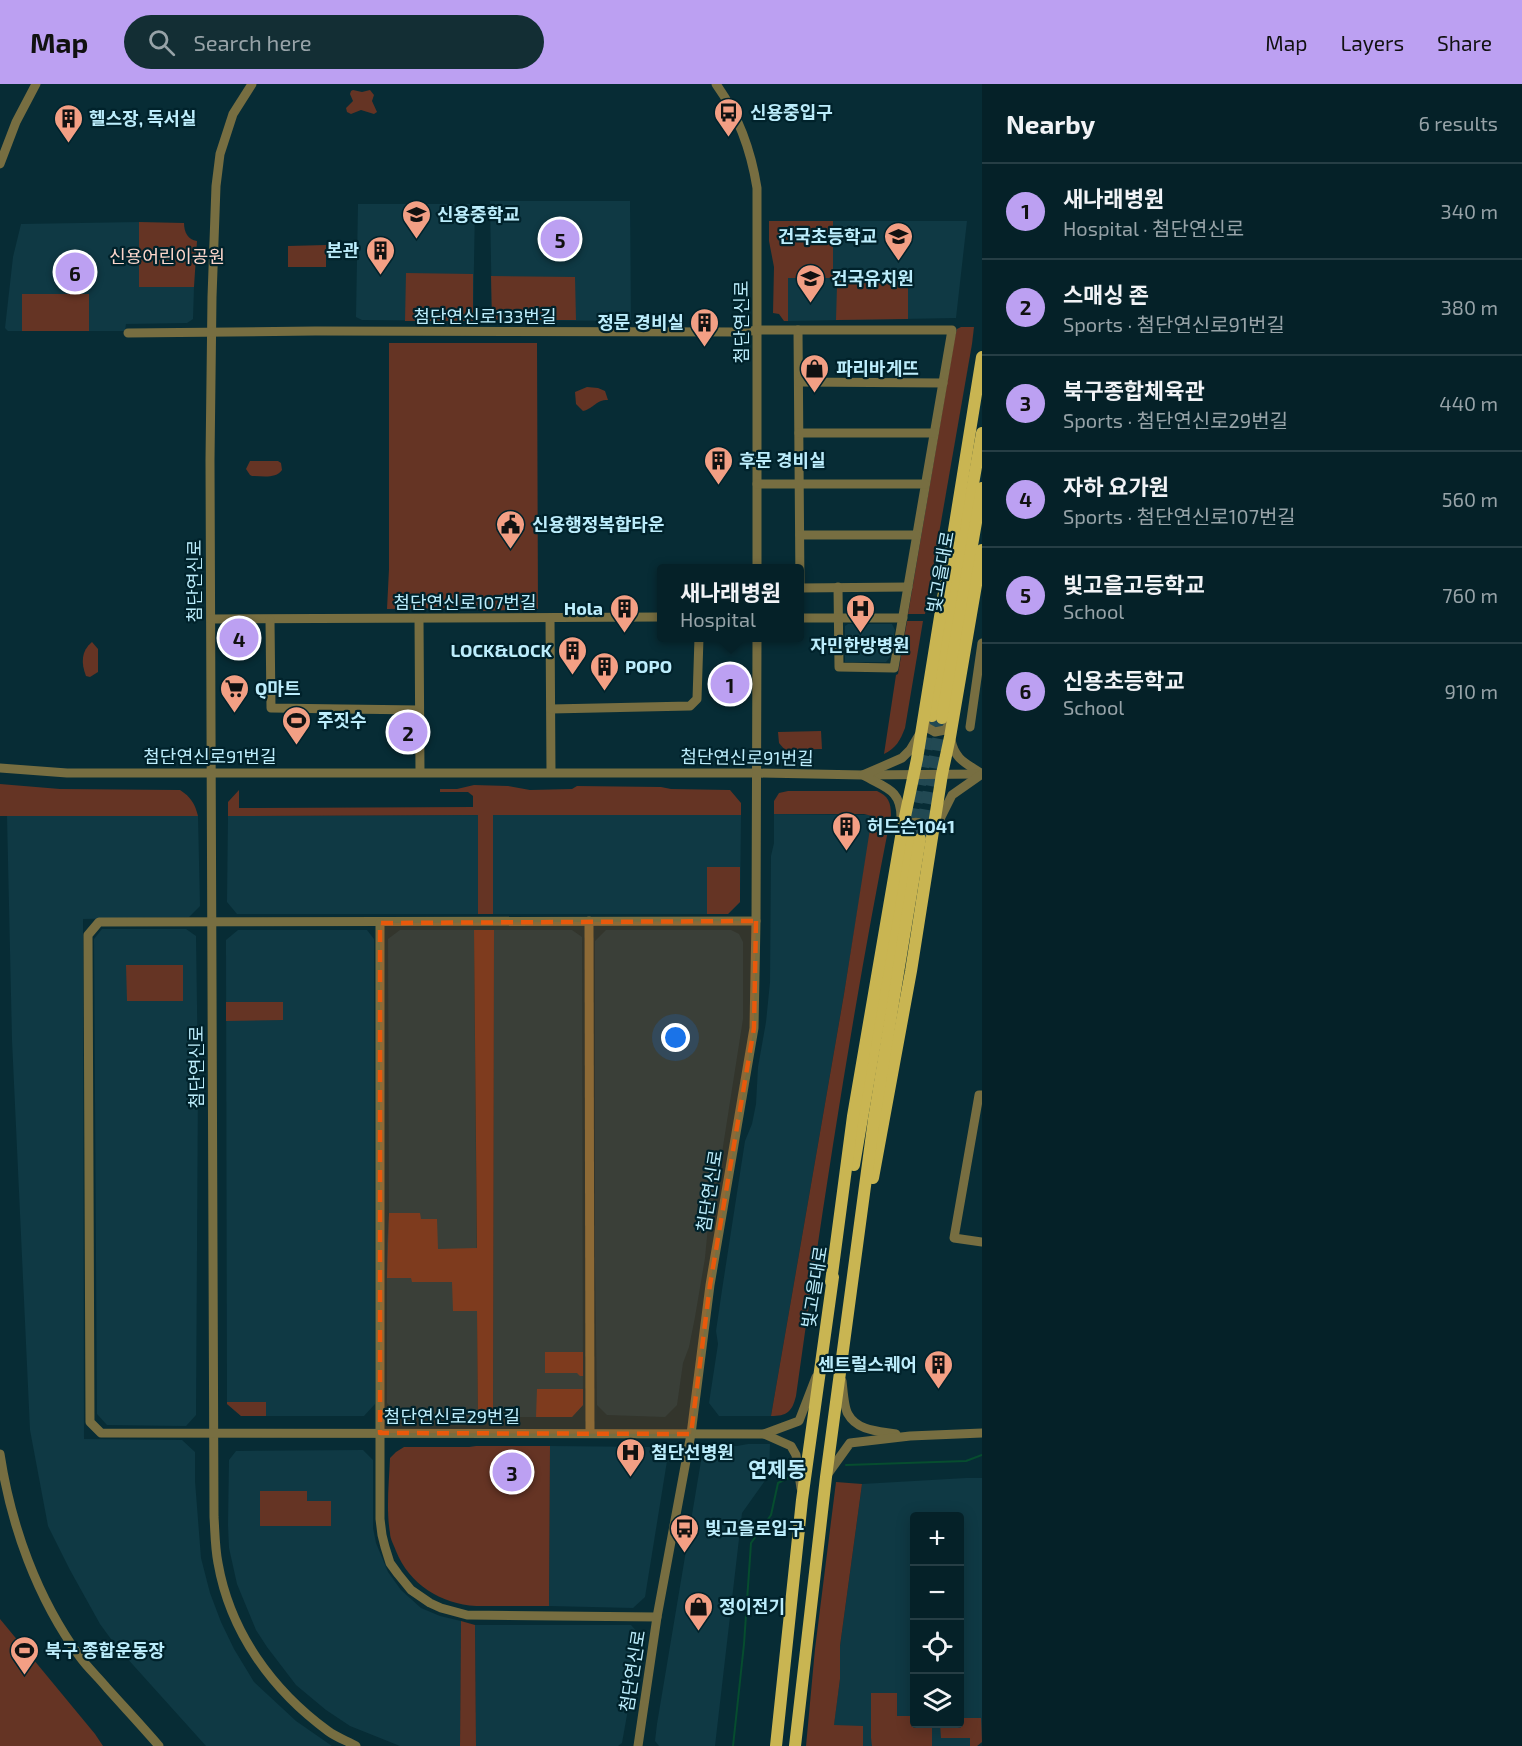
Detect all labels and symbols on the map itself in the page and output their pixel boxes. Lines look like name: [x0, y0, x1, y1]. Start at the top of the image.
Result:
bus stop icon: 신용중입구: [713, 96, 745, 138]
place label: 신용중입구: [750, 101, 833, 123]
building icon: 헬스장, 독서실: [52, 102, 84, 144]
place label: 헬스장, 독서실: [89, 107, 197, 129]
school or university icon: 신용중학교: [400, 198, 432, 240]
place label: 신용중학교: [437, 203, 520, 225]
pin: 5: [540, 216, 580, 262]
school or university icon: 건국초등학교: [882, 220, 914, 262]
place label: 건국초등학교: [778, 225, 877, 247]
building icon: 본관: [364, 234, 396, 276]
place label: 본관: [326, 239, 359, 261]
park label: 신용어린이공원: [109, 245, 225, 267]
pin: 6: [56, 250, 94, 294]
school or university icon: 건국유치원: [794, 262, 826, 304]
place label: 건국유치원: [831, 267, 914, 289]
street label: 첨단연신로: [730, 281, 752, 363]
street label: 첨단연신로133번길: [413, 305, 557, 327]
building icon: 정문 경비실: [689, 306, 721, 348]
place label: 정문 경비실: [597, 311, 684, 333]
shop icon: 파리바게뜨: [799, 352, 831, 394]
place label: 파리바게뜨: [836, 357, 919, 379]
building icon: 후문 경비실: [702, 444, 734, 486]
place label: 후문 경비실: [739, 449, 826, 471]
public building icon: 신용행정복합타운: [495, 508, 527, 550]
place label: 신용행정복합타운: [532, 513, 664, 535]
street label: 빛고을대로: [922, 529, 958, 615]
street label: 첨단연신로: [183, 540, 205, 622]
street label: 첨단연신로107번길: [393, 591, 537, 613]
building icon: Hola: [608, 592, 640, 634]
hospital icon: 자민한방병원: [844, 592, 876, 634]
place label: Hola: [564, 597, 603, 619]
pin: 4: [220, 616, 258, 660]
building icon: LOCK&LOCK: [557, 634, 589, 676]
place label: 자민한방병원: [810, 634, 910, 656]
place label: LOCK&LOCK: [451, 639, 553, 661]
building icon: POPO: [588, 650, 620, 692]
place label: POPO: [625, 655, 672, 677]
pin: 1: [710, 662, 750, 706]
supermarket icon: Q마트: [218, 672, 250, 714]
place label: Q마트: [255, 677, 301, 699]
sports icon: 주짓수: [280, 704, 312, 746]
place label: 주짓수: [317, 709, 367, 731]
pin: 2: [388, 710, 428, 754]
street label: 첨단연신로91번길: [143, 745, 277, 767]
street label: 첨단연신로91번길: [680, 745, 814, 769]
building icon: 허드슨1041: [830, 810, 862, 852]
place label: 허드슨1041: [867, 815, 955, 837]
your location: [661, 1023, 690, 1052]
street label: 첨단연신로: [185, 1026, 207, 1108]
street label: 첨단연신로: [692, 1148, 726, 1234]
street label: 빛고을대로: [797, 1244, 831, 1330]
building icon: 센트럴스퀘어: [922, 1348, 954, 1390]
place label: 센트럴스퀘어: [818, 1353, 917, 1375]
street label: 첨단연신로29번길: [384, 1405, 520, 1427]
hospital icon: 첨단선병원: [614, 1436, 646, 1478]
place label: 첨단선병원: [651, 1441, 734, 1463]
pin: 3: [492, 1450, 532, 1494]
district label: 연제동: [748, 1456, 806, 1481]
bus stop icon: 빛고을로입구: [668, 1512, 700, 1554]
place label: 빛고을로입구: [705, 1517, 804, 1539]
shop icon: 정이전기: [682, 1590, 714, 1632]
place label: 정이전기: [719, 1595, 785, 1617]
street label: 첨단연신로: [615, 1628, 649, 1714]
sports icon: 북구 종합운동장: [8, 1634, 40, 1676]
place label: 북구 종합운동장: [45, 1639, 165, 1661]

